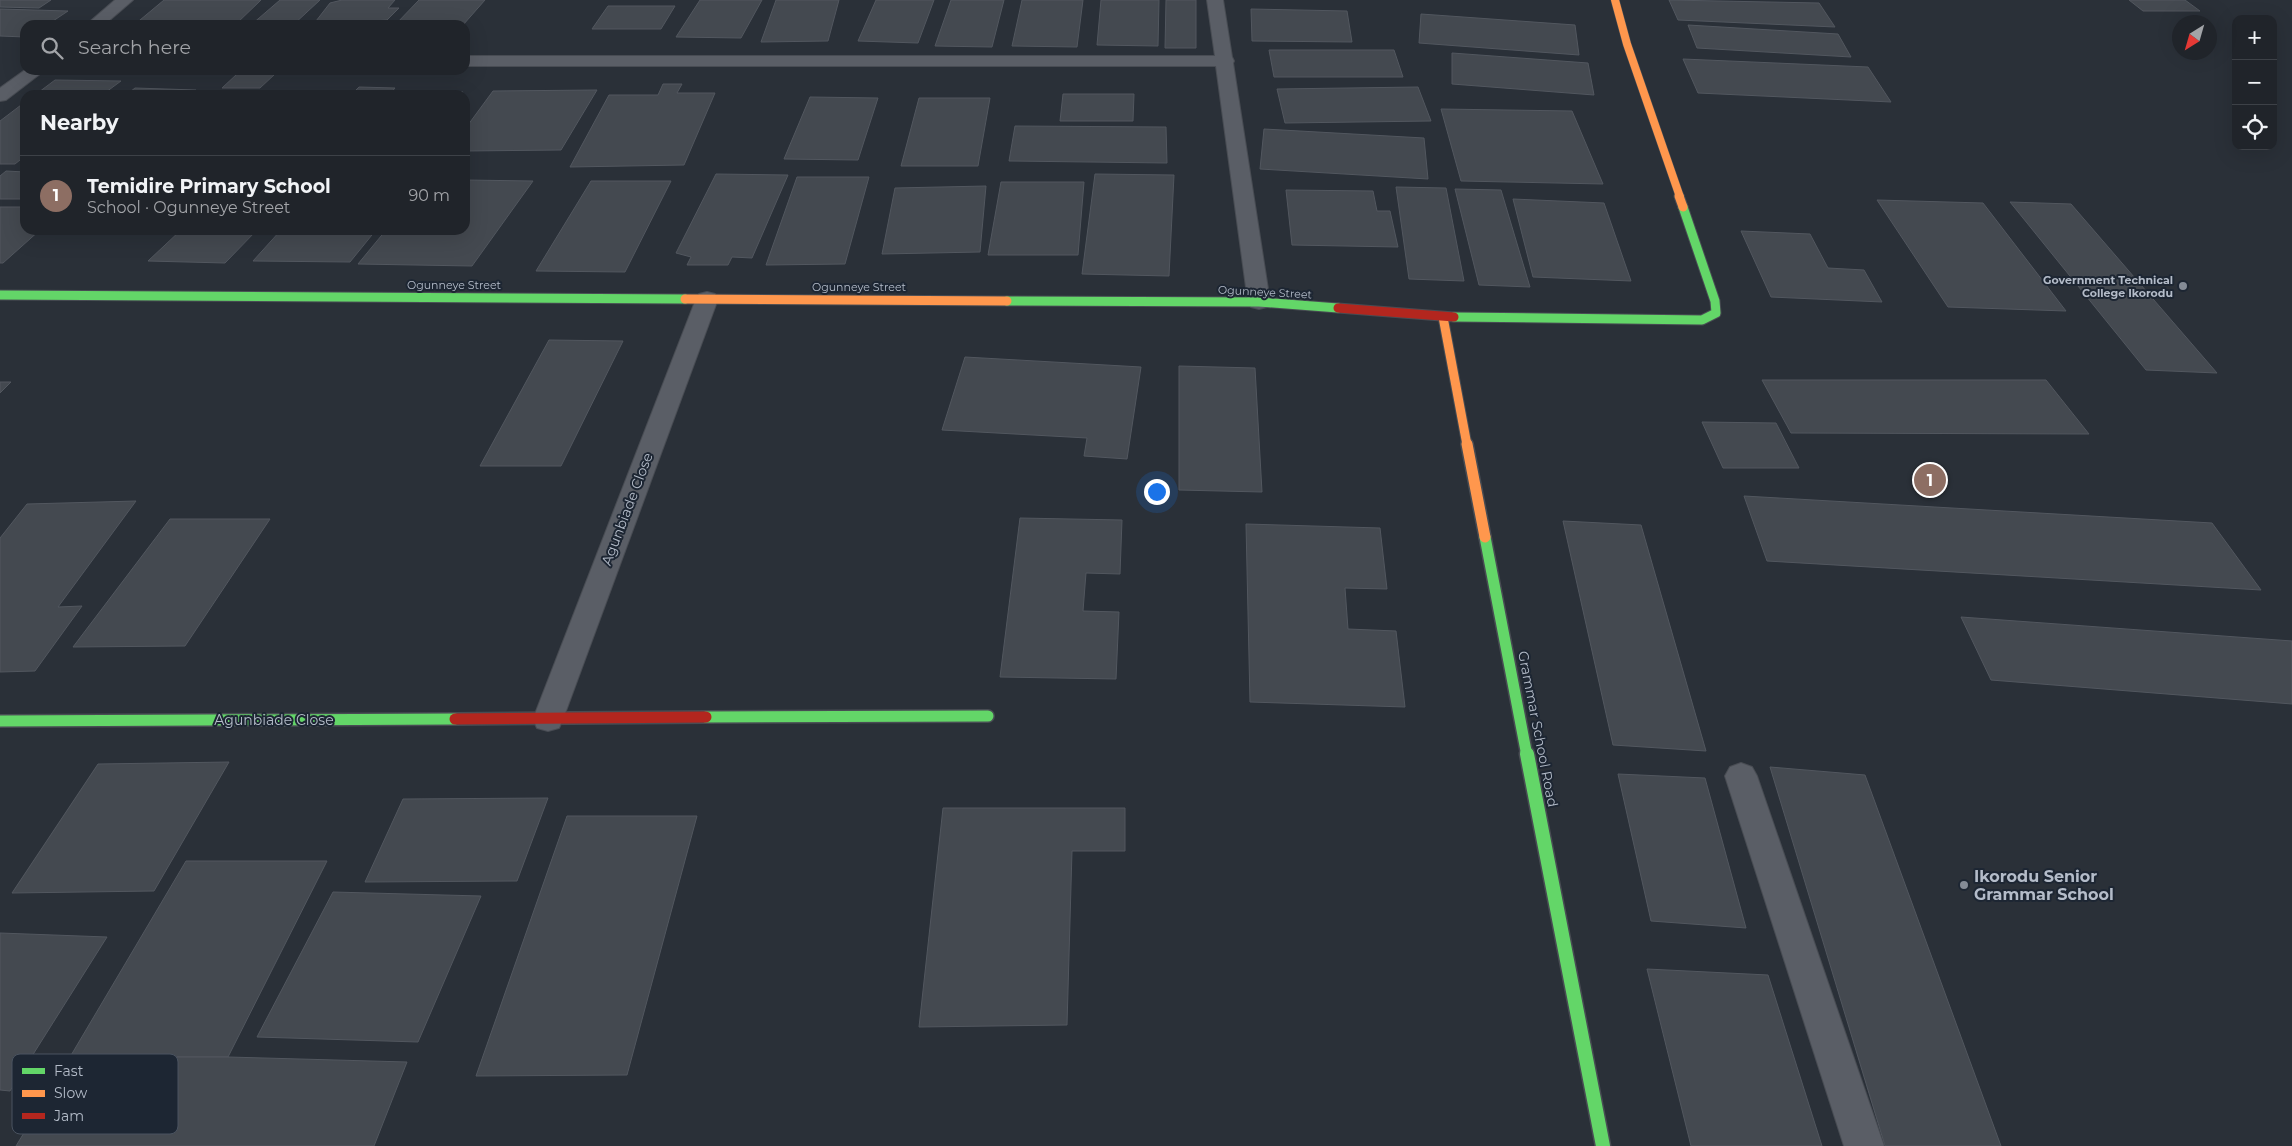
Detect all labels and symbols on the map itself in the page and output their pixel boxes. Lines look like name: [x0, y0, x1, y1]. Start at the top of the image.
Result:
north arrow: [2172, 15, 2217, 60]
place label: Government Technical College Ikorodu: [2043, 273, 2173, 300]
street label: Ogunneye Street: [407, 278, 502, 292]
street label: Ogunneye Street: [812, 280, 907, 294]
marker: Government Technical College Ikorodu: [2177, 280, 2189, 292]
street label: Ogunneye Street: [1218, 283, 1313, 301]
street label: Agunbiade Close: [597, 450, 657, 568]
pin: 1: [1914, 461, 1946, 499]
your location: [1144, 479, 1170, 505]
street label: Grammar School Road: [1514, 649, 1562, 809]
street label: Agunbiade Close: [214, 711, 334, 729]
place label: Ikorodu Senior Grammar School: [1974, 867, 2114, 904]
marker: Ikorodu Senior Grammar School: [1958, 879, 1970, 891]
legend: [12, 1054, 178, 1134]
text: Fast: [54, 1062, 84, 1080]
text: Slow: [54, 1084, 88, 1102]
text: Jam: [53, 1107, 84, 1125]

